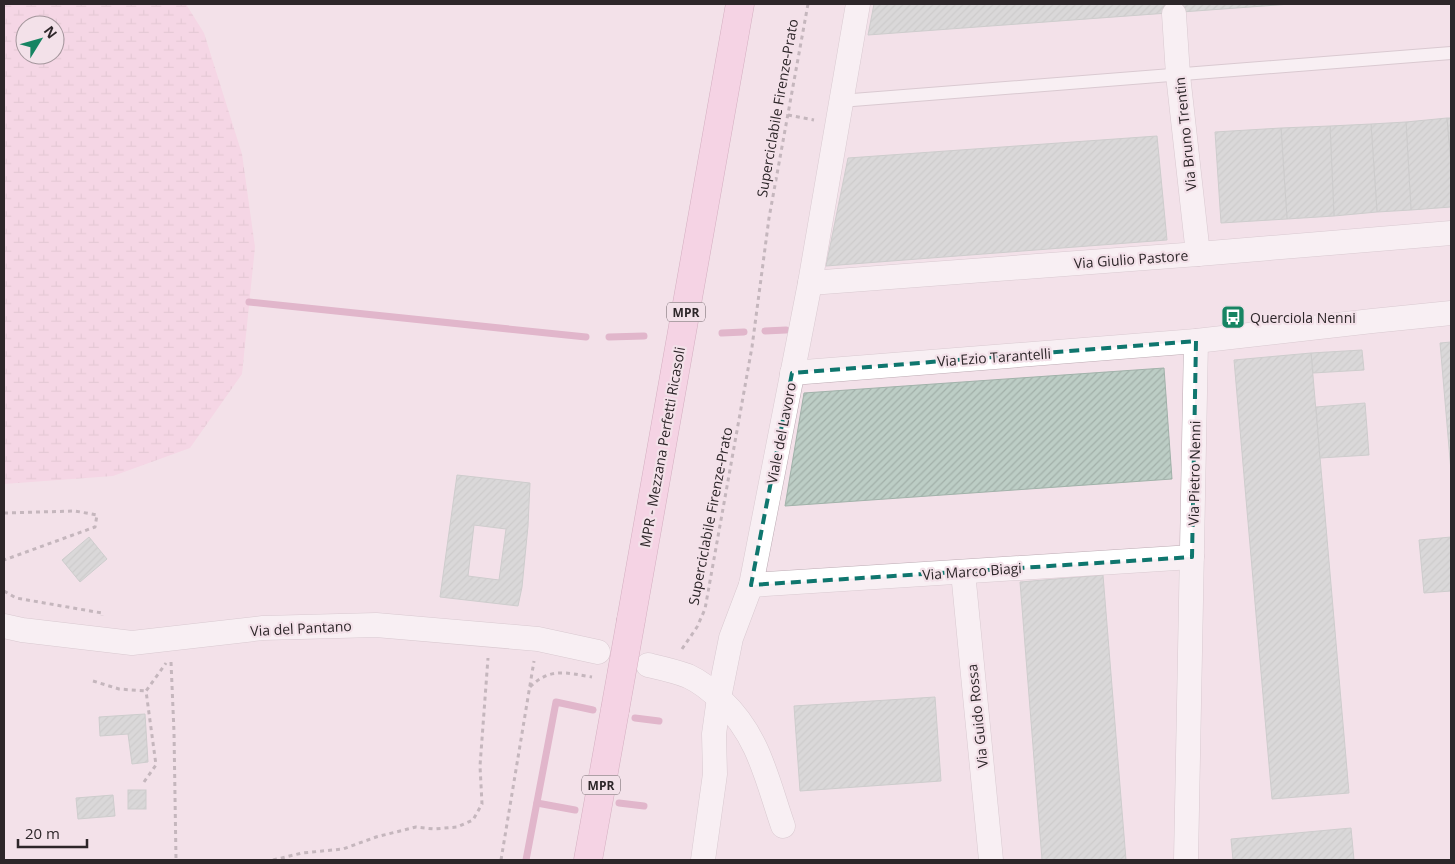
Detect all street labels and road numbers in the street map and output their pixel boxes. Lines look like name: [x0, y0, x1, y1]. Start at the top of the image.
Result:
street label: Superciclabile Firenze-Prato: [752, 17, 802, 199]
street label: Via Bruno Trentin: [1170, 76, 1200, 192]
street label: Via Giulio Pastore: [1073, 246, 1189, 272]
road number: MPR: [667, 302, 705, 322]
street label: Via Ezio Tarantelli: [936, 344, 1052, 370]
street label: MPR - Mezzana Perfetti Ricasoli: [635, 345, 689, 549]
street label: Viale del Lavoro: [762, 381, 800, 485]
street label: Via Pietro Nenni: [1184, 420, 1204, 526]
street label: Superciclabile Firenze-Prato: [683, 425, 737, 607]
street label: Via Marco Biagi: [922, 558, 1022, 584]
street label: Via del Pantano: [250, 616, 352, 640]
street label: Via Guido Rossa: [962, 663, 992, 769]
road number: MPR: [582, 776, 620, 794]

